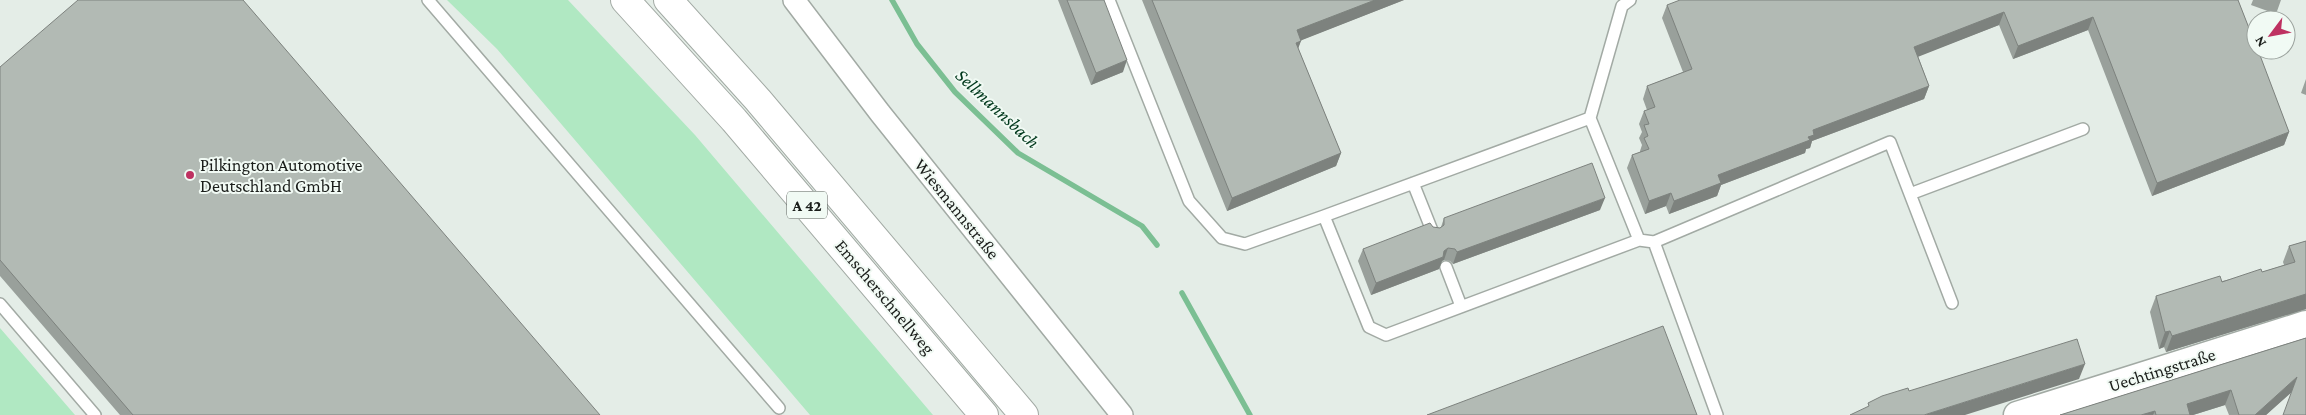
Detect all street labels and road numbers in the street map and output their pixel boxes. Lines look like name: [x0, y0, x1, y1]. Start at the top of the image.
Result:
street label: Wiesmannstraße: [910, 155, 1004, 263]
road number: A 42: [787, 192, 827, 218]
street label: Emscherschnellweg: [831, 236, 939, 359]
street label: Uechtingstraße: [2106, 344, 2218, 396]

